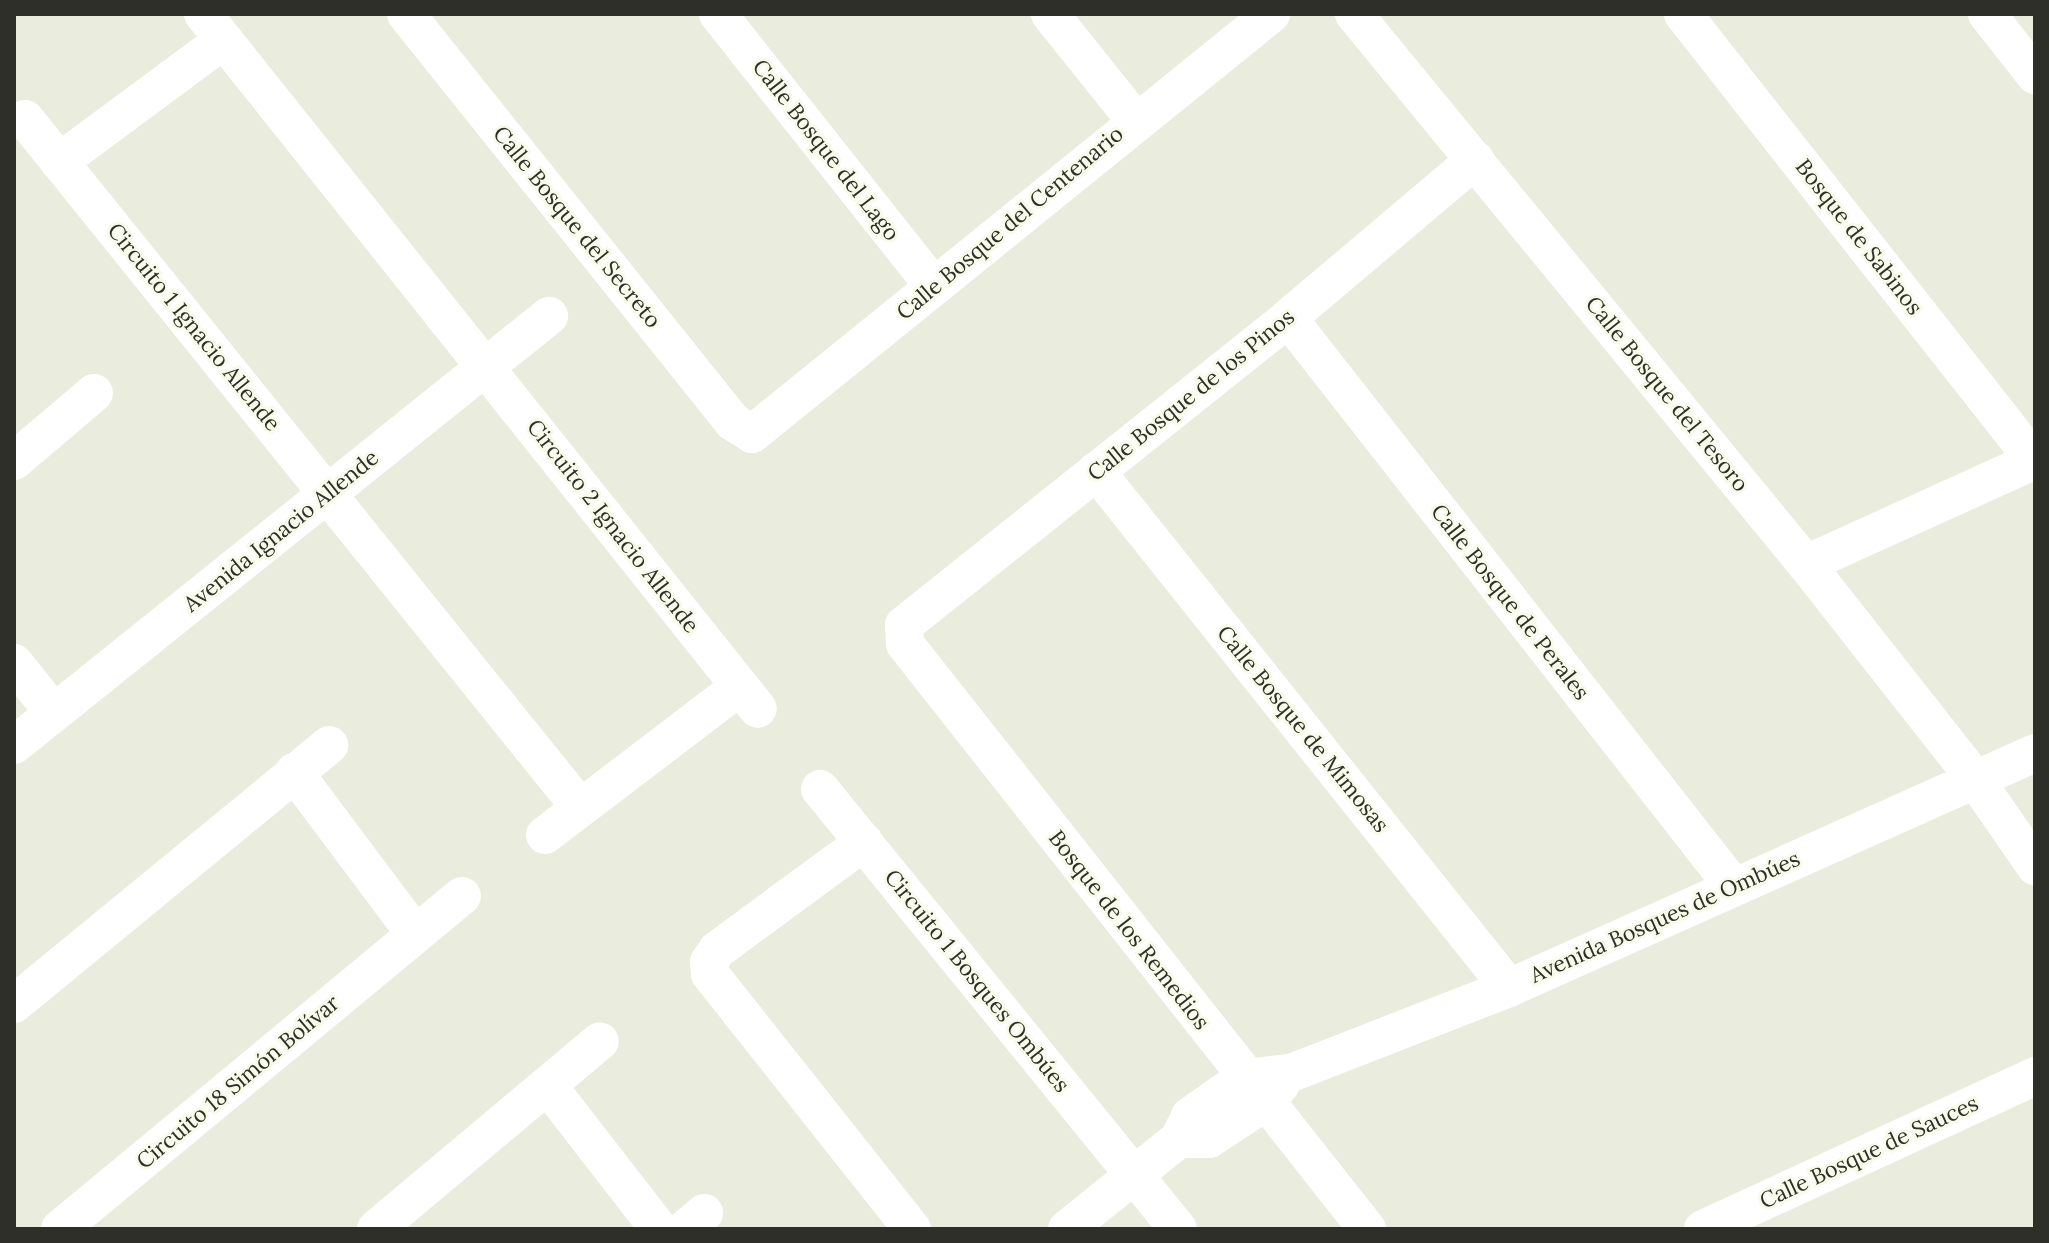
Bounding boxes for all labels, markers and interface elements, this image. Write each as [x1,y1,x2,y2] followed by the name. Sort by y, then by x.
[747,54,905,246] street label: Calle Bosque del Lago
[891,120,1129,326] street label: Calle Bosque del Centenario
[487,121,667,333] street label: Calle Bosque del Secreto
[1790,154,1928,320] street label: Bosque de Sabinos
[102,218,286,436] street label: Circuito 1 Ignacio Allende
[1580,291,1754,497] street label: Calle Bosque del Tesoro
[1082,303,1300,487] street label: Calle Bosque de los Pinos
[521,414,705,638] street label: Circuito 2 Ignacio Allende
[178,444,384,618] street label: Avenida Ignacio Allende
[1425,499,1595,705] street label: Calle Bosque de Perales
[1212,620,1394,838] street label: Calle Bosque de Mimosas
[1043,825,1215,1035] street label: Bosque de los Remedios
[1526,845,1804,989] street label: Avenida Bosques de Ombúes
[879,864,1075,1098] street label: Circuito 1 Bosques Ombúes
[131,990,345,1174] street label: Circuito 18 Simón Bolívar
[1756,1090,1982,1214] street label: Calle Bosque de Sauces

